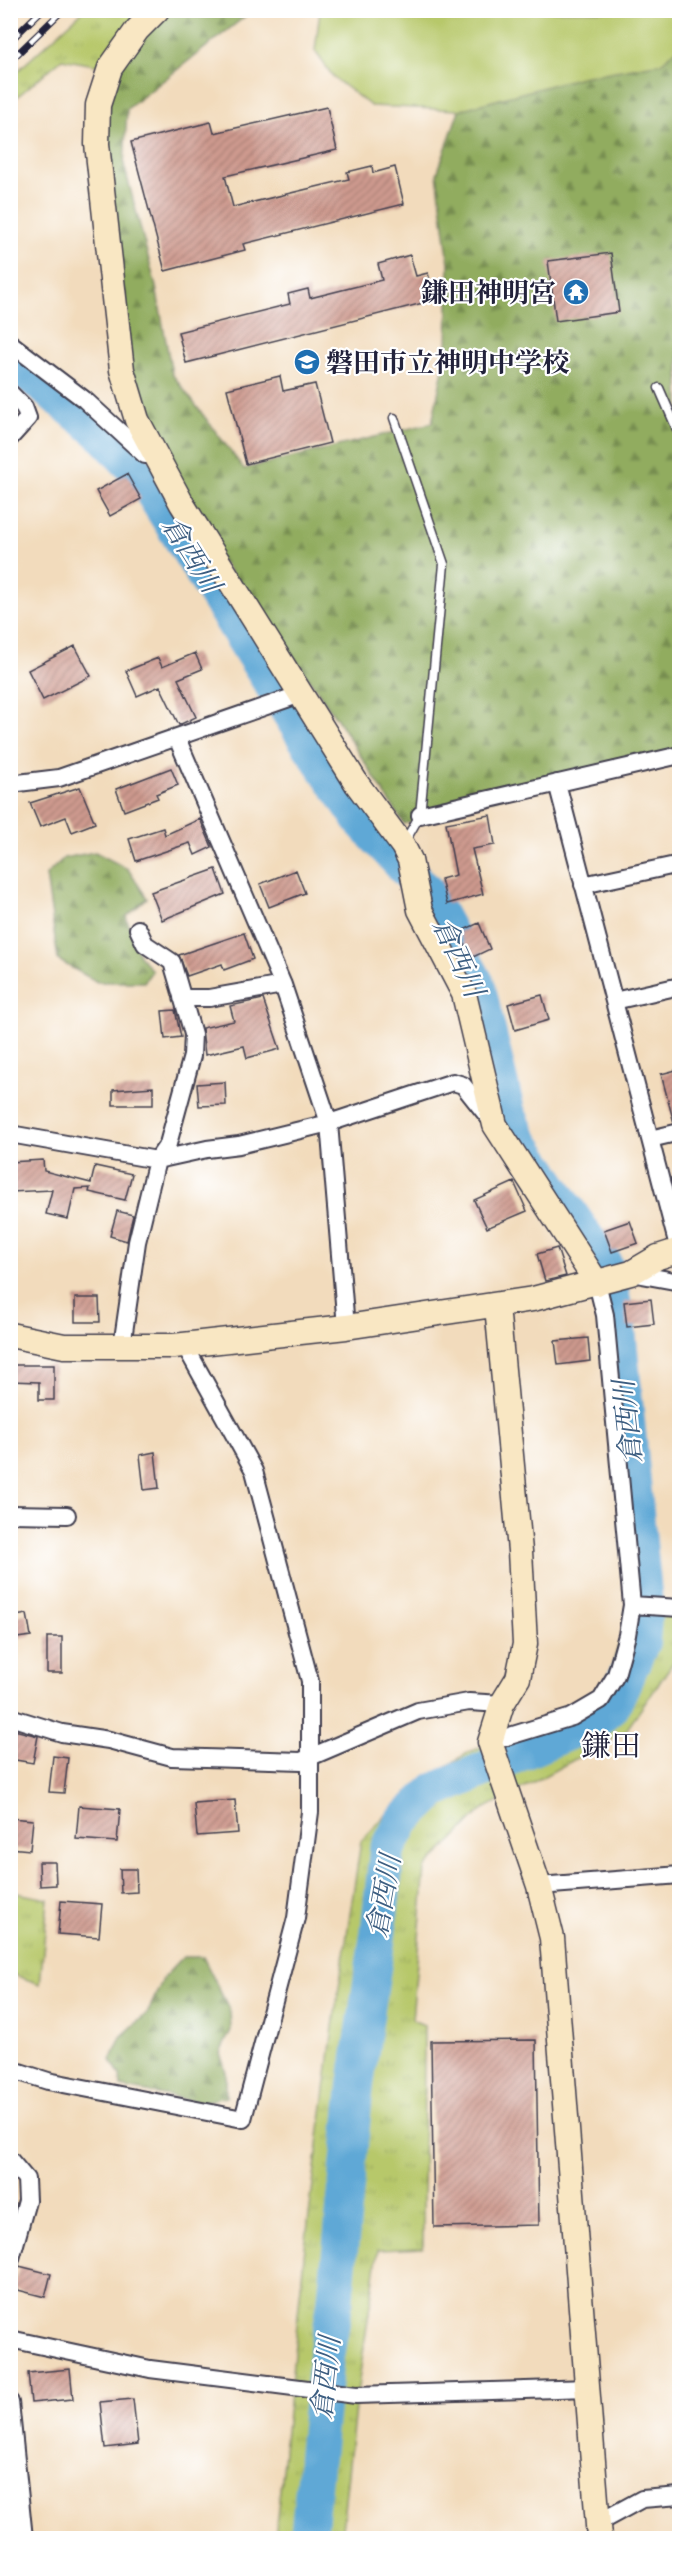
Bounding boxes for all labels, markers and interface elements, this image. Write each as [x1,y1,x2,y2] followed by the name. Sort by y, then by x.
[421,275,556,310] place label: 鎌田神明宮
[561,277,591,307] temple icon: 鎌田神明宮
[326,345,569,380] place label: 磐田市立神明中学校
[292,347,322,377] school or university icon: 磐田市立神明中学校
[154,509,231,602] water label: 倉西川
[425,911,494,1005] water label: 倉西川
[604,1375,649,1466] water label: 倉西川
[581,1726,641,1765] district label: 鎌田
[358,1849,409,1940] water label: 倉西川
[303,2331,348,2422] water label: 倉西川

